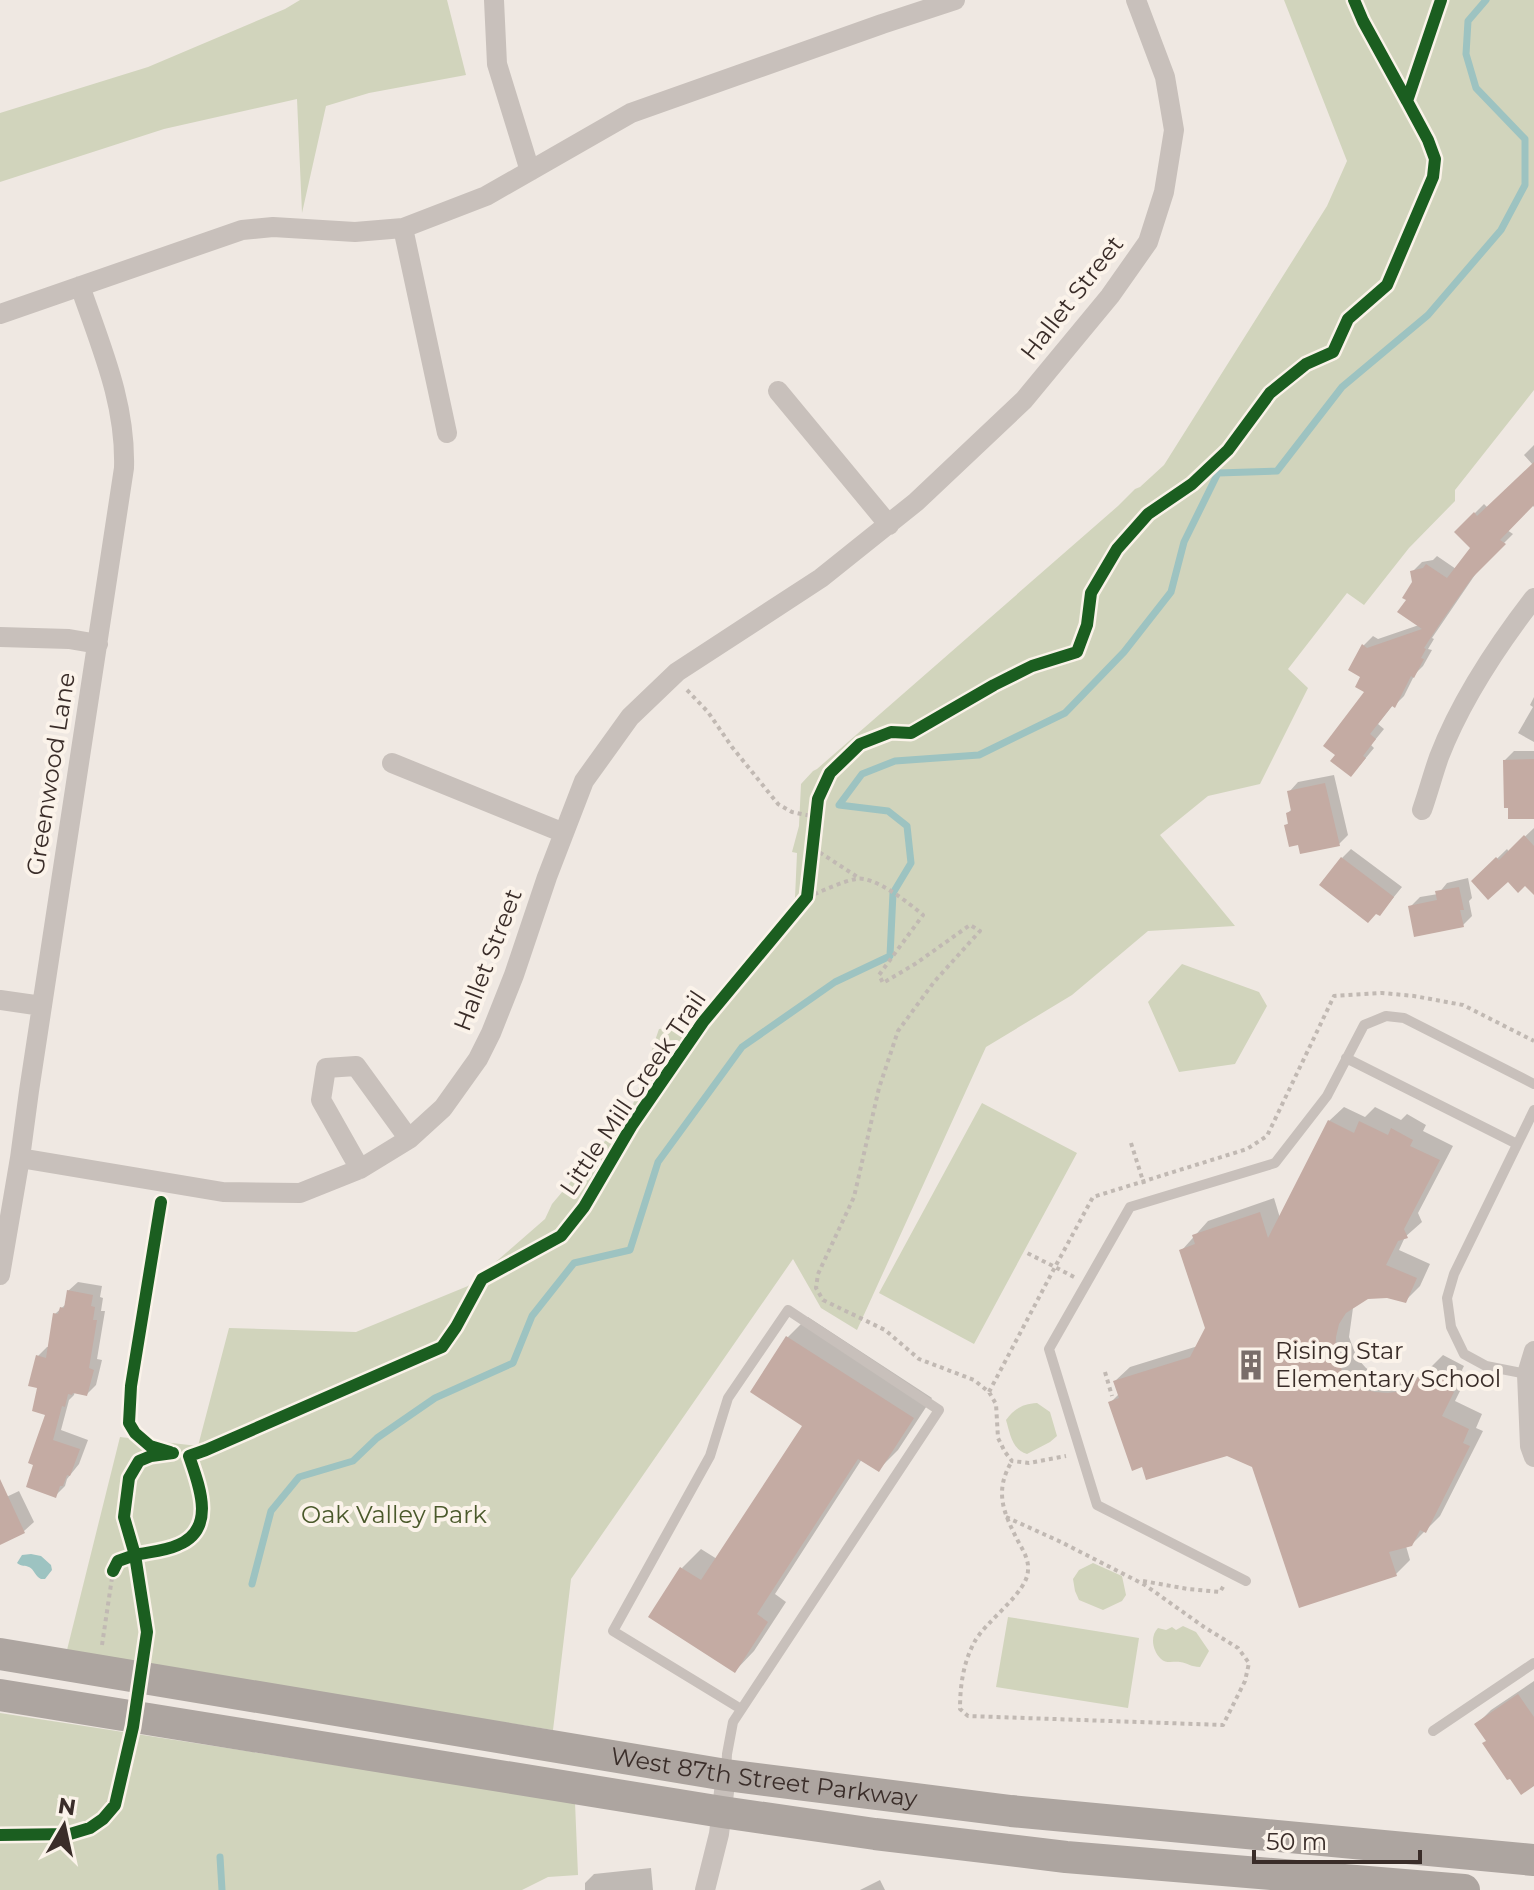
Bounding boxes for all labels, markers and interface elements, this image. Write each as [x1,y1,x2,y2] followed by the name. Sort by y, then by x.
[1014,230,1129,366] street label: Hallet Street
[20,670,81,878] street label: Greenwood Lane
[447,885,528,1035] street label: Hallet Street
[553,985,712,1201] street label: Little Mill Creek Trail
[1275,1336,1501,1393] place label: Rising Star Elementary School
[1234,1348,1268,1382] building icon: Rising Star Elementary School
[301,1500,488,1529] park label: Oak Valley Park
[609,1741,919,1813] street label: West 87th Street Parkway
[24,1786,104,1866] north arrow
[56,1792,78,1821] text: N
[1254,1814,1420,1864] scale bar
[1266,1827,1327,1856] text: 50 m

